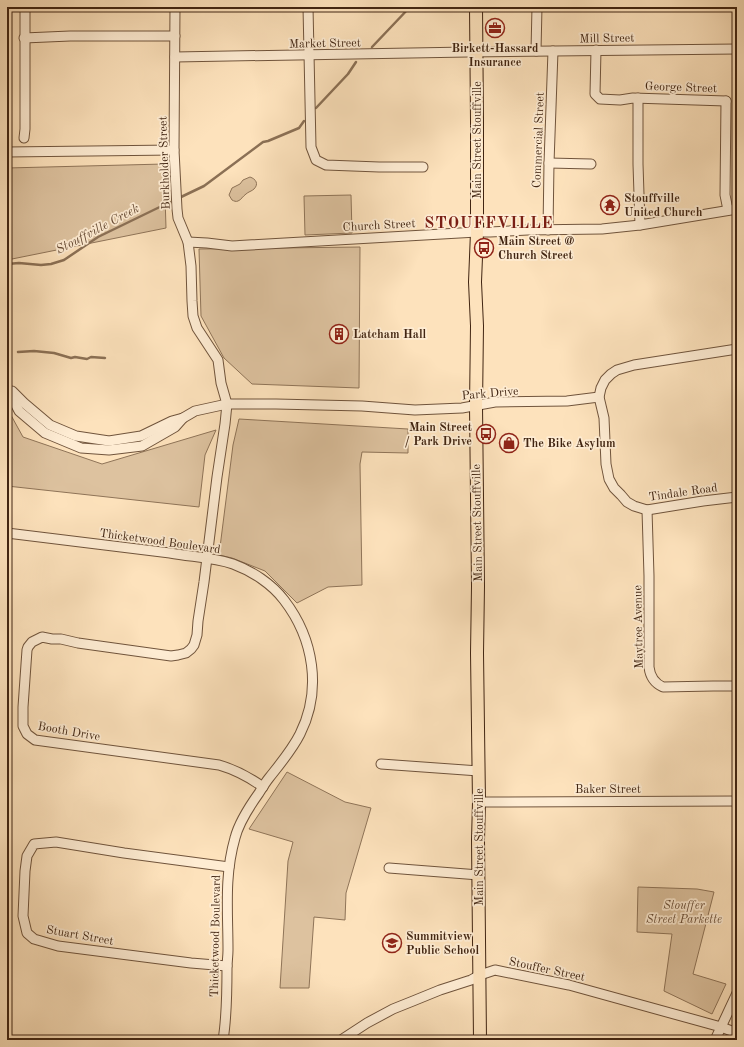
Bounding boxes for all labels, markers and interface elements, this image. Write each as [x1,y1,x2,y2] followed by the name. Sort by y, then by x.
[484,17,506,39] office icon: Birkett-Hassard Insurance
[579,33,635,45] street label: Mill Street
[289,37,361,51] street label: Market Street
[452,43,539,69] place label: Birkett-Hassard Insurance
[472,81,484,199] street label: Main Street Stouffville
[645,81,717,95] street label: George Street
[531,92,547,188] street label: Commercial Street
[157,116,173,210] street label: Burkholder Street
[624,193,703,219] place label: Stouffville United Church
[599,194,621,216] temple icon: Stouffville United Church
[54,202,142,257] water label: Stouffville Creek
[424,216,554,232] district label: STOUFFVILLE
[342,218,416,234] street label: Church Street
[498,236,574,262] place label: Main Street @ Church Street
[473,237,495,259] bus stop icon: Main Street @ Church Street
[328,323,350,345] building icon: Latcham Hall
[353,329,427,341] place label: Latcham Hall
[461,385,519,402] street label: Park Drive
[404,422,473,448] place label: Main Street / Park Drive
[475,423,497,445] bus stop icon: Main Street / Park Drive
[498,432,520,454] shop icon: The Bike Asylum
[523,438,616,450] place label: The Bike Asylum
[471,464,485,582] street label: Main Street Stouffville
[648,482,718,504] street label: Tindale Road
[98,528,221,556] street label: Thicketwood Boulevard
[632,585,646,669] street label: Maytree Avenue
[37,721,101,743] street label: Booth Drive
[575,784,641,796] street label: Baker Street
[474,788,486,906] street label: Main Street Stouffville
[209,875,223,997] street label: Thicketwood Boulevard
[646,900,722,926] park label: Stouffer Street Parkette
[45,924,114,948] street label: Stuart Street
[406,931,479,957] place label: Summitview Public School
[381,932,403,954] school or university icon: Summitview Public School
[508,956,586,984] street label: Stouffer Street

